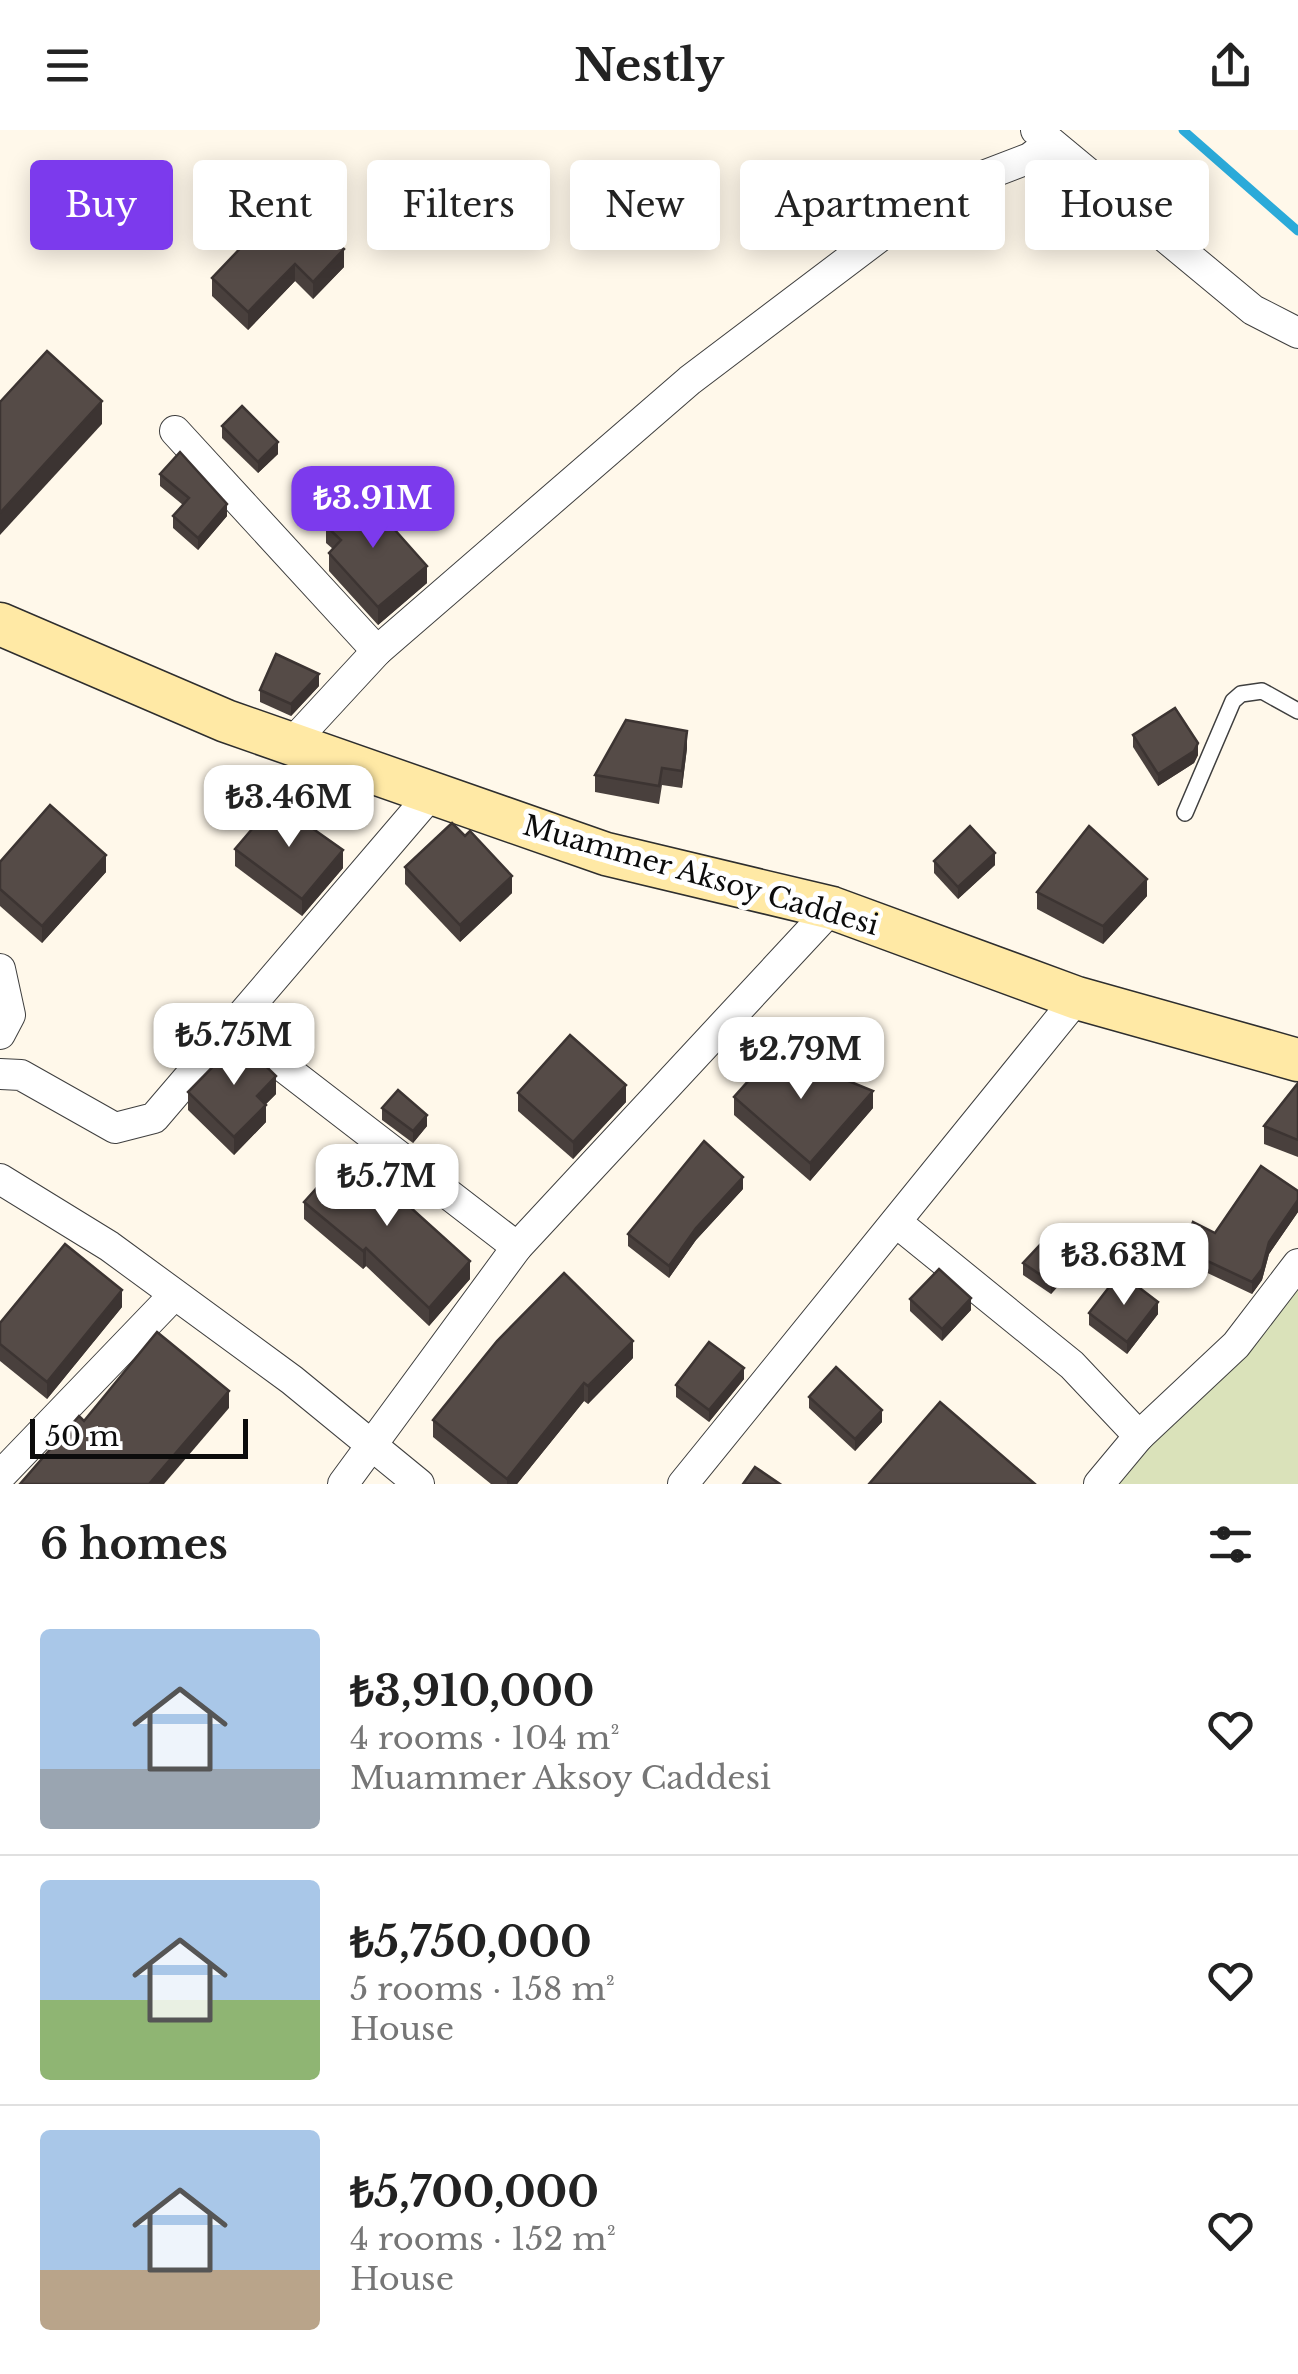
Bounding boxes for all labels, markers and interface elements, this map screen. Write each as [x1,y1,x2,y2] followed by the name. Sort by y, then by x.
[574,37,724,93] text: Nestly
[40,38,95,93] icon: menu
[1203,38,1258,93] icon: share
[30,160,173,250] chip: Buy
[193,160,347,250] chip: Rent
[367,160,550,250] chip: Filters
[570,160,720,250] chip: New
[740,160,1005,250] chip: Apartment
[1025,160,1209,250] chip: House
[292,466,454,551] pin: ₺3.91M
[313,478,433,518] text: ₺3.91M
[208,765,370,850] pin: ₺3.46M
[226,777,352,817] text: ₺3.46M
[519,808,883,943] street label: Muammer Aksoy Caddesi
[153,1003,315,1088] pin: ₺5.75M
[176,1015,293,1055] text: ₺5.75M
[720,1017,882,1102] pin: ₺2.79M
[740,1029,862,1069] text: ₺2.79M
[317,1144,457,1229] pin: ₺5.7M
[338,1156,436,1196] text: ₺5.7M
[1043,1223,1205,1308] pin: ₺3.63M
[1061,1235,1187,1275] text: ₺3.63M
[30,1414,248,1458] scale bar
[45,1419,119,1454] text: 50 m
[1203,1517,1258,1572] icon: filters
[40,1518,228,1570] text: 6 homes
[350,1665,595,1717] text: ₺3,910,000
[120,1669,240,1789] icon: home
[1203,1702,1258,1757] icon: heart
[350,1718,620,1758] text: 4 rooms · 104 m²
[350,1758,771,1798] text: Muammer Aksoy Caddesi
[350,1916,592,1968] text: ₺5,750,000
[120,1920,240,2040] icon: home
[1203,1953,1258,2008] icon: heart
[350,1969,615,2009] text: 5 rooms · 158 m²
[350,2009,454,2049] text: House
[350,2166,599,2218] text: ₺5,700,000
[120,2170,240,2290] icon: home
[1203,2203,1258,2258] icon: heart
[350,2219,616,2259] text: 4 rooms · 152 m²
[350,2259,454,2299] text: House

